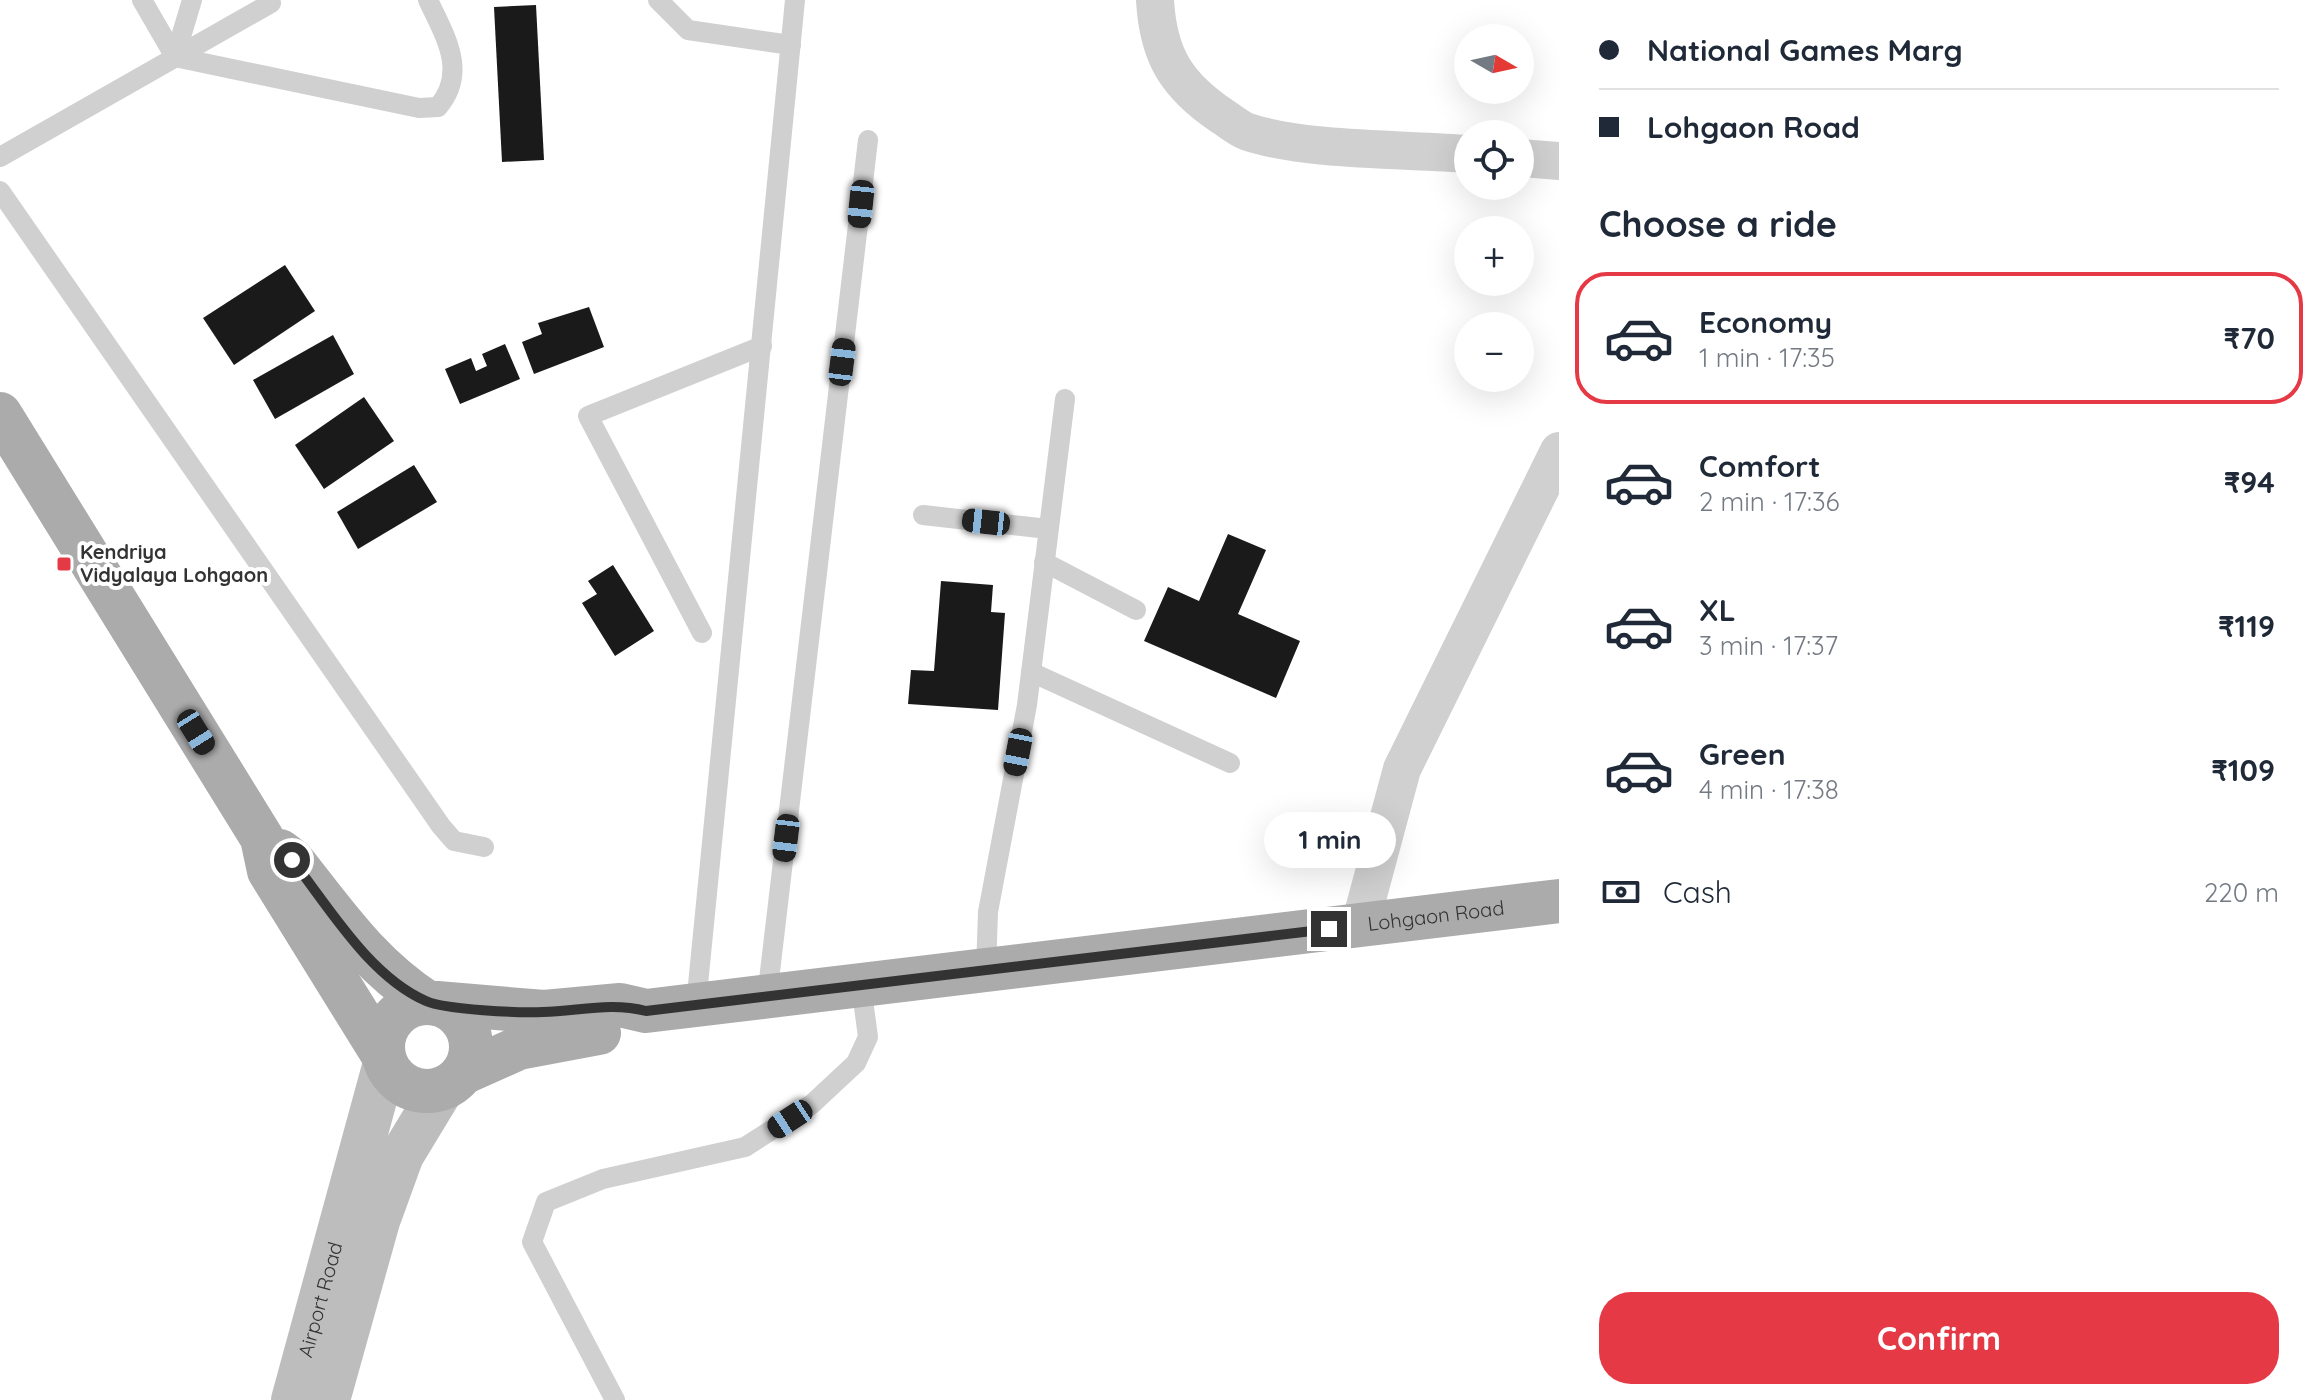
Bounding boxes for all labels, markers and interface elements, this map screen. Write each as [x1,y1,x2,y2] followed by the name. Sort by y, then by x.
[1454,24,1534,104] north arrow
[1454,24,1534,392] map controls
[1647,31,1963,69] text: National Games Marg
[1647,108,1860,146] text: Lohgaon Road
[1454,120,1534,200] button: locate
[847,179,875,229] car
[1599,201,1837,246] text: Choose a ride
[1454,216,1534,296] button: +
[1603,302,1675,374] icon: car
[1699,303,1832,341] text: Economy
[1454,312,1534,392] button: −
[2224,319,2275,357] text: ₹70
[827,337,857,387] car
[1699,341,1835,374] text: 1 min · 17:35
[1603,446,1675,518] icon: car
[1699,447,1820,485] text: Comfort
[2224,463,2275,501] text: ₹94
[1699,485,1840,518] text: 2 min · 17:36
[961,508,1011,536] car
[80,539,268,587] place label: Kendriya Vidyalaya Lohgaon
[55,555,73,573] marker: Kendriya Vidyalaya Lohgaon
[1603,590,1675,662] icon: car
[1699,591,1736,629] text: XL
[2218,607,2275,645] text: ₹119
[1699,629,1838,662] text: 3 min · 17:37
[173,705,219,759] car
[1002,726,1034,778] car
[1603,734,1675,806] icon: car
[1699,735,1786,773] text: Green
[2211,751,2275,789] text: ₹109
[1699,773,1839,806] text: 4 min · 17:38
[771,813,801,863] car
[1263,813,1395,869] callout: 1 min
[1299,823,1362,856] text: 1 min
[274,842,310,878] route start
[1599,870,1643,914] icon: cash
[1663,873,1732,911] text: Cash
[2204,876,2279,909] text: 220 m
[1366,895,1506,936] street label: Lohgaon Road
[1311,911,1347,947] route end
[763,1096,817,1142] car
[292,1239,348,1360] street label: Airport Road
[1599,1292,2279,1384] button: Confirm

